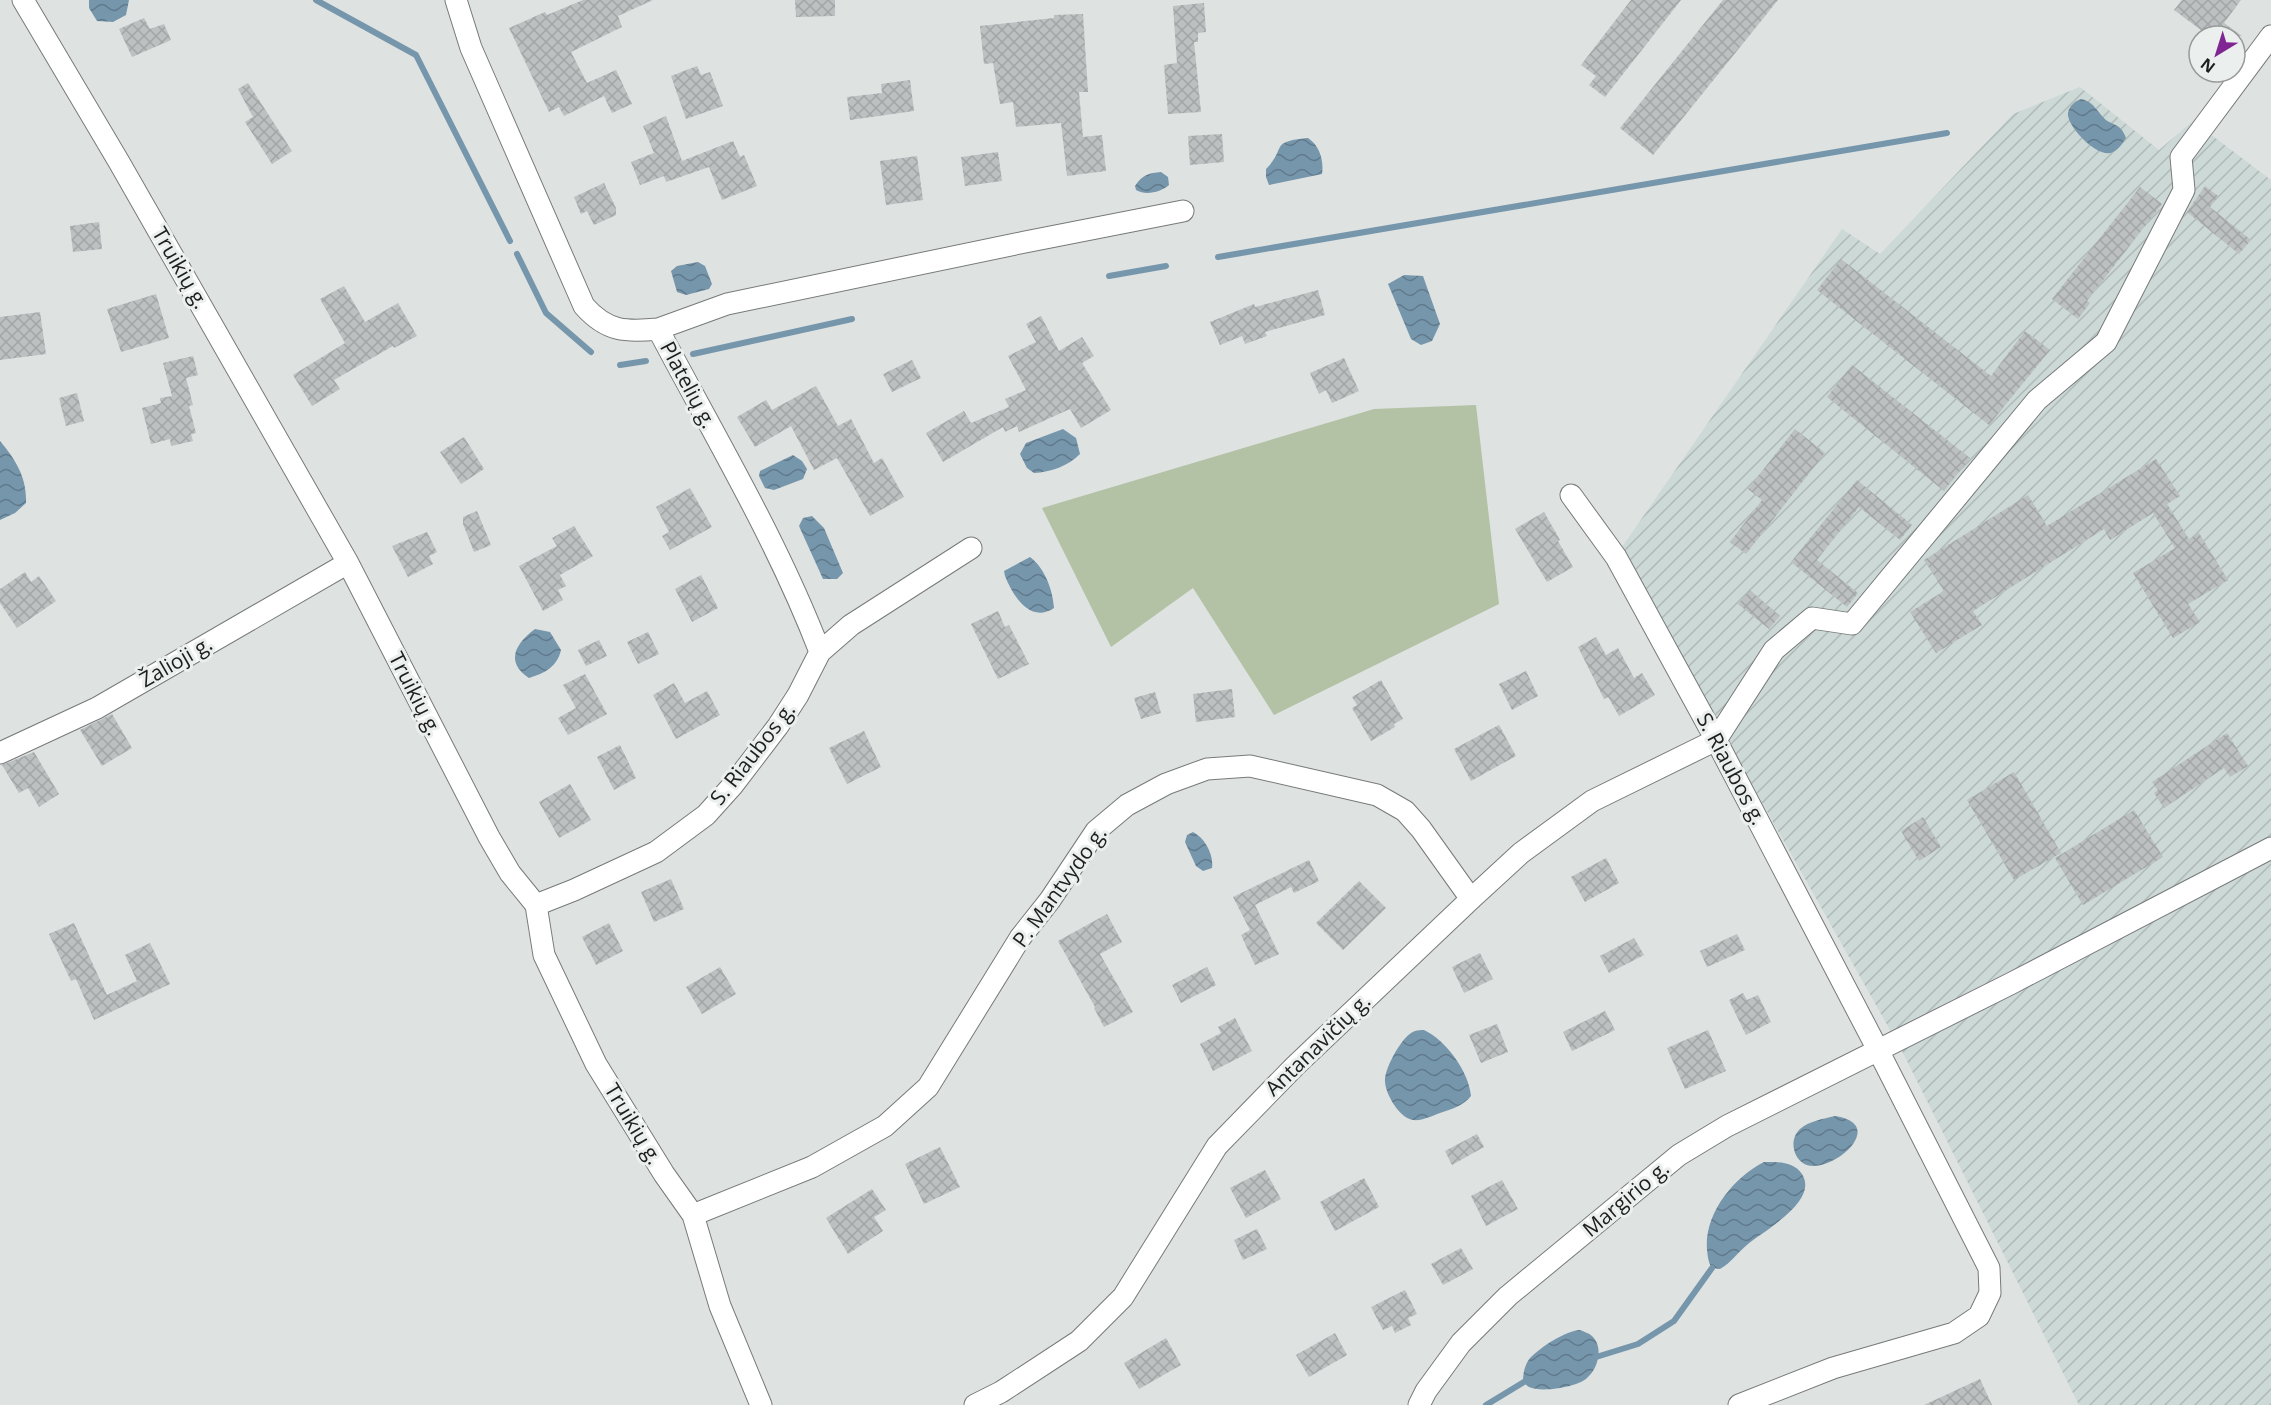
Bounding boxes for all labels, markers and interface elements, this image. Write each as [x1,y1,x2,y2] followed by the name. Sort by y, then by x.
[2187,24,2247,84] north arrow
[2196,53,2220,78] text: N
[146,222,215,313] street label: Truikių g.
[654,336,723,433] street label: Platelių g.
[134,629,217,693] street label: Žalioji g.
[383,647,449,740] street label: Truikių g.
[703,696,801,811] street label: S. Riaubos g.
[1691,708,1773,829] street label: S. Riaubos g.
[1006,820,1113,953] street label: P. Mantvydo g.
[1259,987,1376,1102] street label: Antanavičių g.
[599,1078,669,1169] street label: Truikių g.
[1576,1154,1674,1243] street label: Margirio g.

